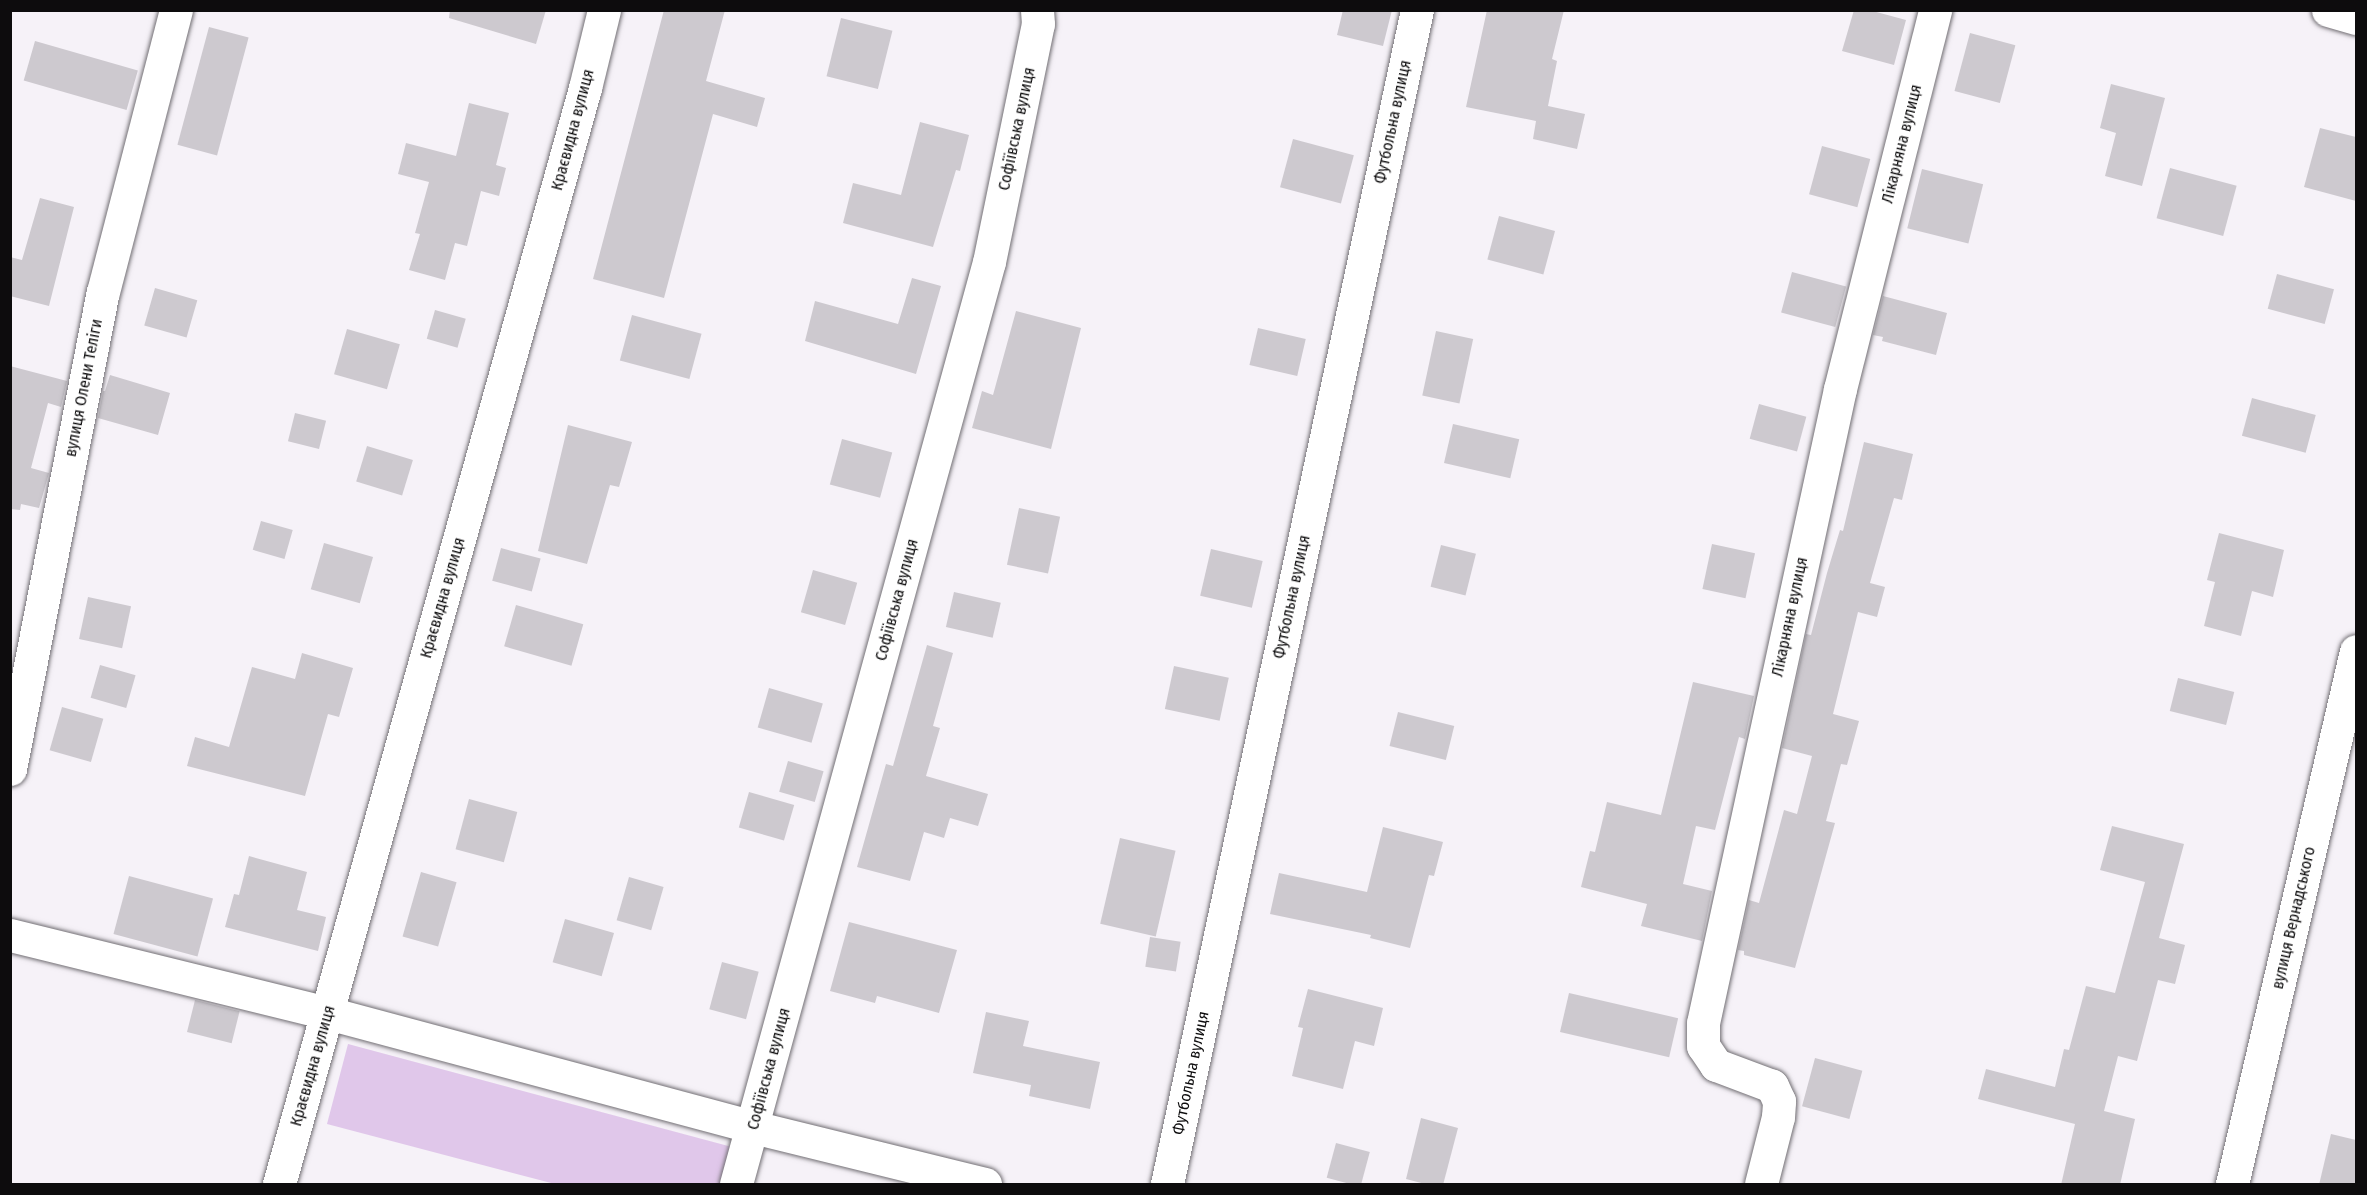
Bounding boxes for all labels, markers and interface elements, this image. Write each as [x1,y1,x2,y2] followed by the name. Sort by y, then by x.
[1371,59,1415,185] street label: Футбольна вулиця
[995,66,1039,192] street label: Софіївська вулиця
[548,67,598,193] street label: Краєвидна вулиця
[1878,83,1926,205] street label: Лікарняна вулиця
[61,317,107,459] street label: вулиця Олени Теліги
[1270,534,1314,660] street label: Футбольна вулиця
[417,535,469,661] street label: Краєвидна вулиця
[872,537,922,663] street label: Софіївська вулиця
[1768,556,1812,678] street label: Лікарняна вулиця
[2268,845,2320,991] street label: вулиця Вернадського
[287,1003,339,1129] street label: Краєвидна вулиця
[744,1006,794,1132] street label: Софіївська вулиця
[1169,1010,1213,1136] street label: Футбольна вулиця

